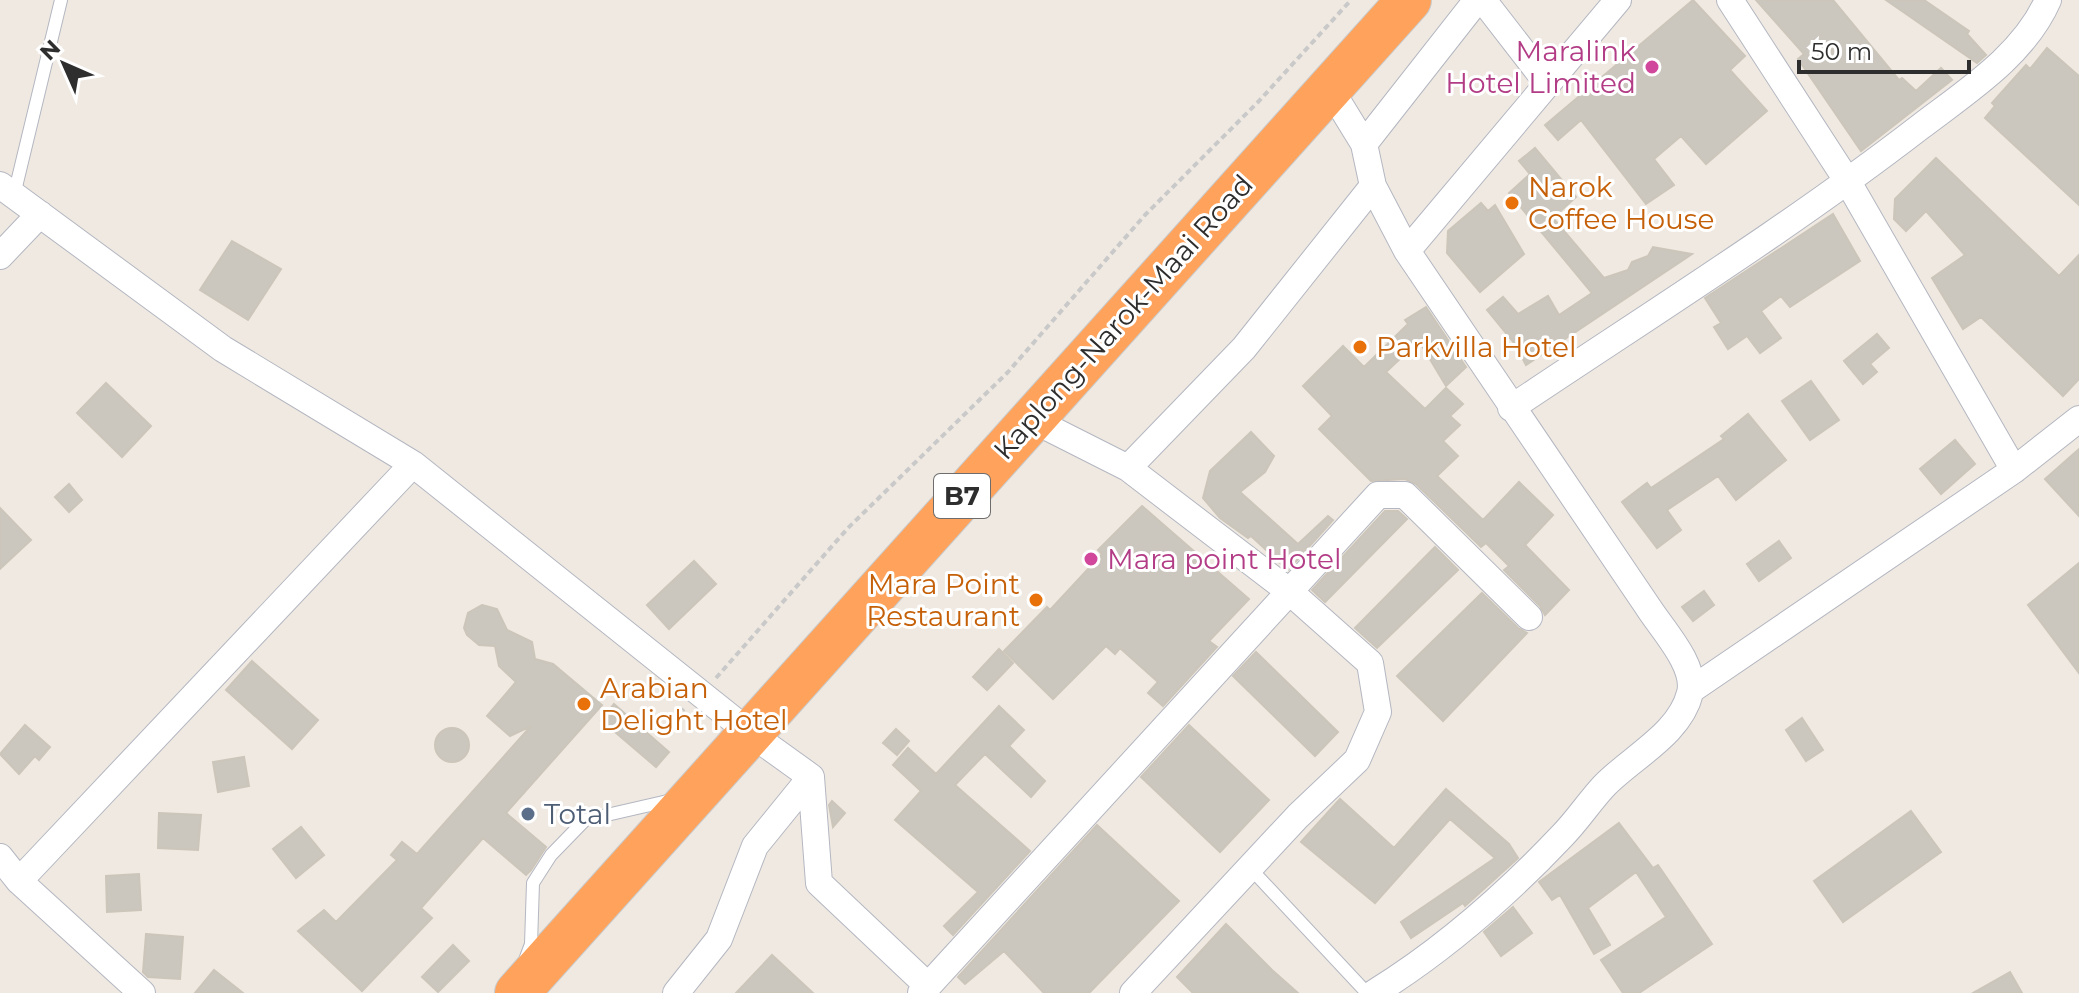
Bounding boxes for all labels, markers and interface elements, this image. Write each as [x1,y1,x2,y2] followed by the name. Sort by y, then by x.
[24,24,104,104] north arrow
[1799,24,1969,74] scale bar
[34,34,66,66] text: N
[1445,34,1636,100] place label: Maralink Hotel Limited
[1811,37,1872,66] text: 50 m
[1643,58,1661,76] marker: Maralink Hotel Limited
[986,168,1260,466] street label: Kaplong-Narok-Maai Road
[1528,170,1714,236] place label: Narok Coffee House
[1503,194,1521,212] marker: Narok Coffee House
[1376,330,1576,364] place label: Parkvilla Hotel
[1351,338,1369,356] marker: Parkvilla Hotel
[934,474,990,518] road number: B7
[1107,542,1342,576] place label: Mara point Hotel
[1082,550,1100,568] marker: Mara point Hotel
[866,567,1020,633] place label: Mara Point Restaurant
[1027,591,1045,609] marker: Mara Point Restaurant
[600,671,788,737] place label: Arabian Delight Hotel
[575,695,593,713] marker: Arabian Delight Hotel
[544,797,611,831] place label: Total
[519,805,537,823] marker: Total

